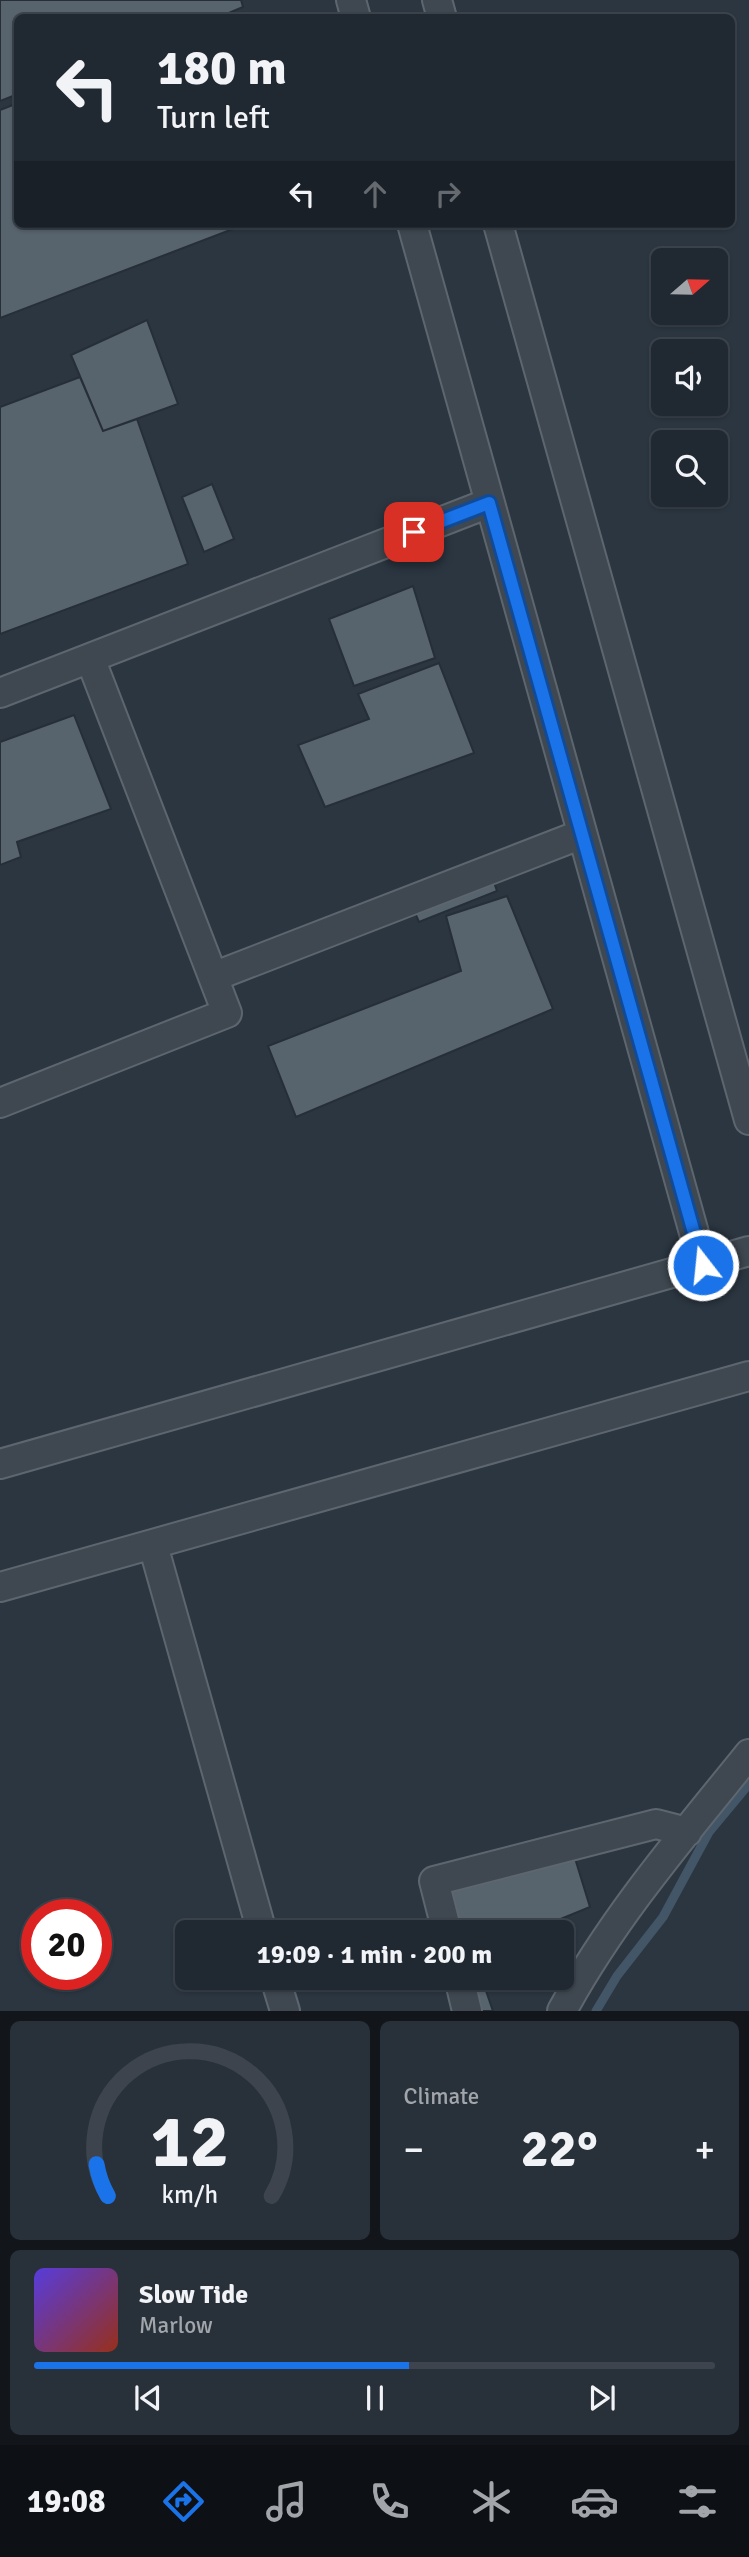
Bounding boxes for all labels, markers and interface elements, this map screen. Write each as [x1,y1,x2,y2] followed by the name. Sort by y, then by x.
[157,38,287,98] text: 180 m
[42,42,133,133] icon: left
[157,98,270,137] text: Turn left
[283,175,321,213] icon: left
[356,175,394,213] icon: ahead
[429,175,467,213] icon: right
[651,248,728,326] north arrow
[651,248,728,507] map controls
[651,339,728,416] button: sound
[651,430,728,507] button: search
[384,502,444,562] pin
[395,513,433,551] icon: arrive
[666,1228,740,1302] position arrow
[21,1899,112,1990] speed limit sign: 20
[257,1939,492,1971] text: 19:09 · 1 min · 200 m
[404,2082,479,2111] text: Climate
[150,2099,229,2188] text: 12
[521,2117,598,2181] text: 22°
[404,2126,424,2173] text: −
[694,2126,715,2173] text: +
[161,2179,218,2210] text: km/h
[139,2279,248,2311] text: Slow Tide
[139,2311,213,2340] text: Marlow
[129,2379,167,2417] icon: previous
[356,2379,394,2417] icon: pause
[583,2379,621,2417] icon: next
[159,2477,208,2526] icon: directions
[262,2477,311,2526] icon: music
[365,2477,414,2526] icon: phone
[467,2477,516,2526] icon: climate
[570,2477,619,2526] icon: car
[673,2477,722,2526] icon: filters
[27,2482,105,2521] text: 19:08

